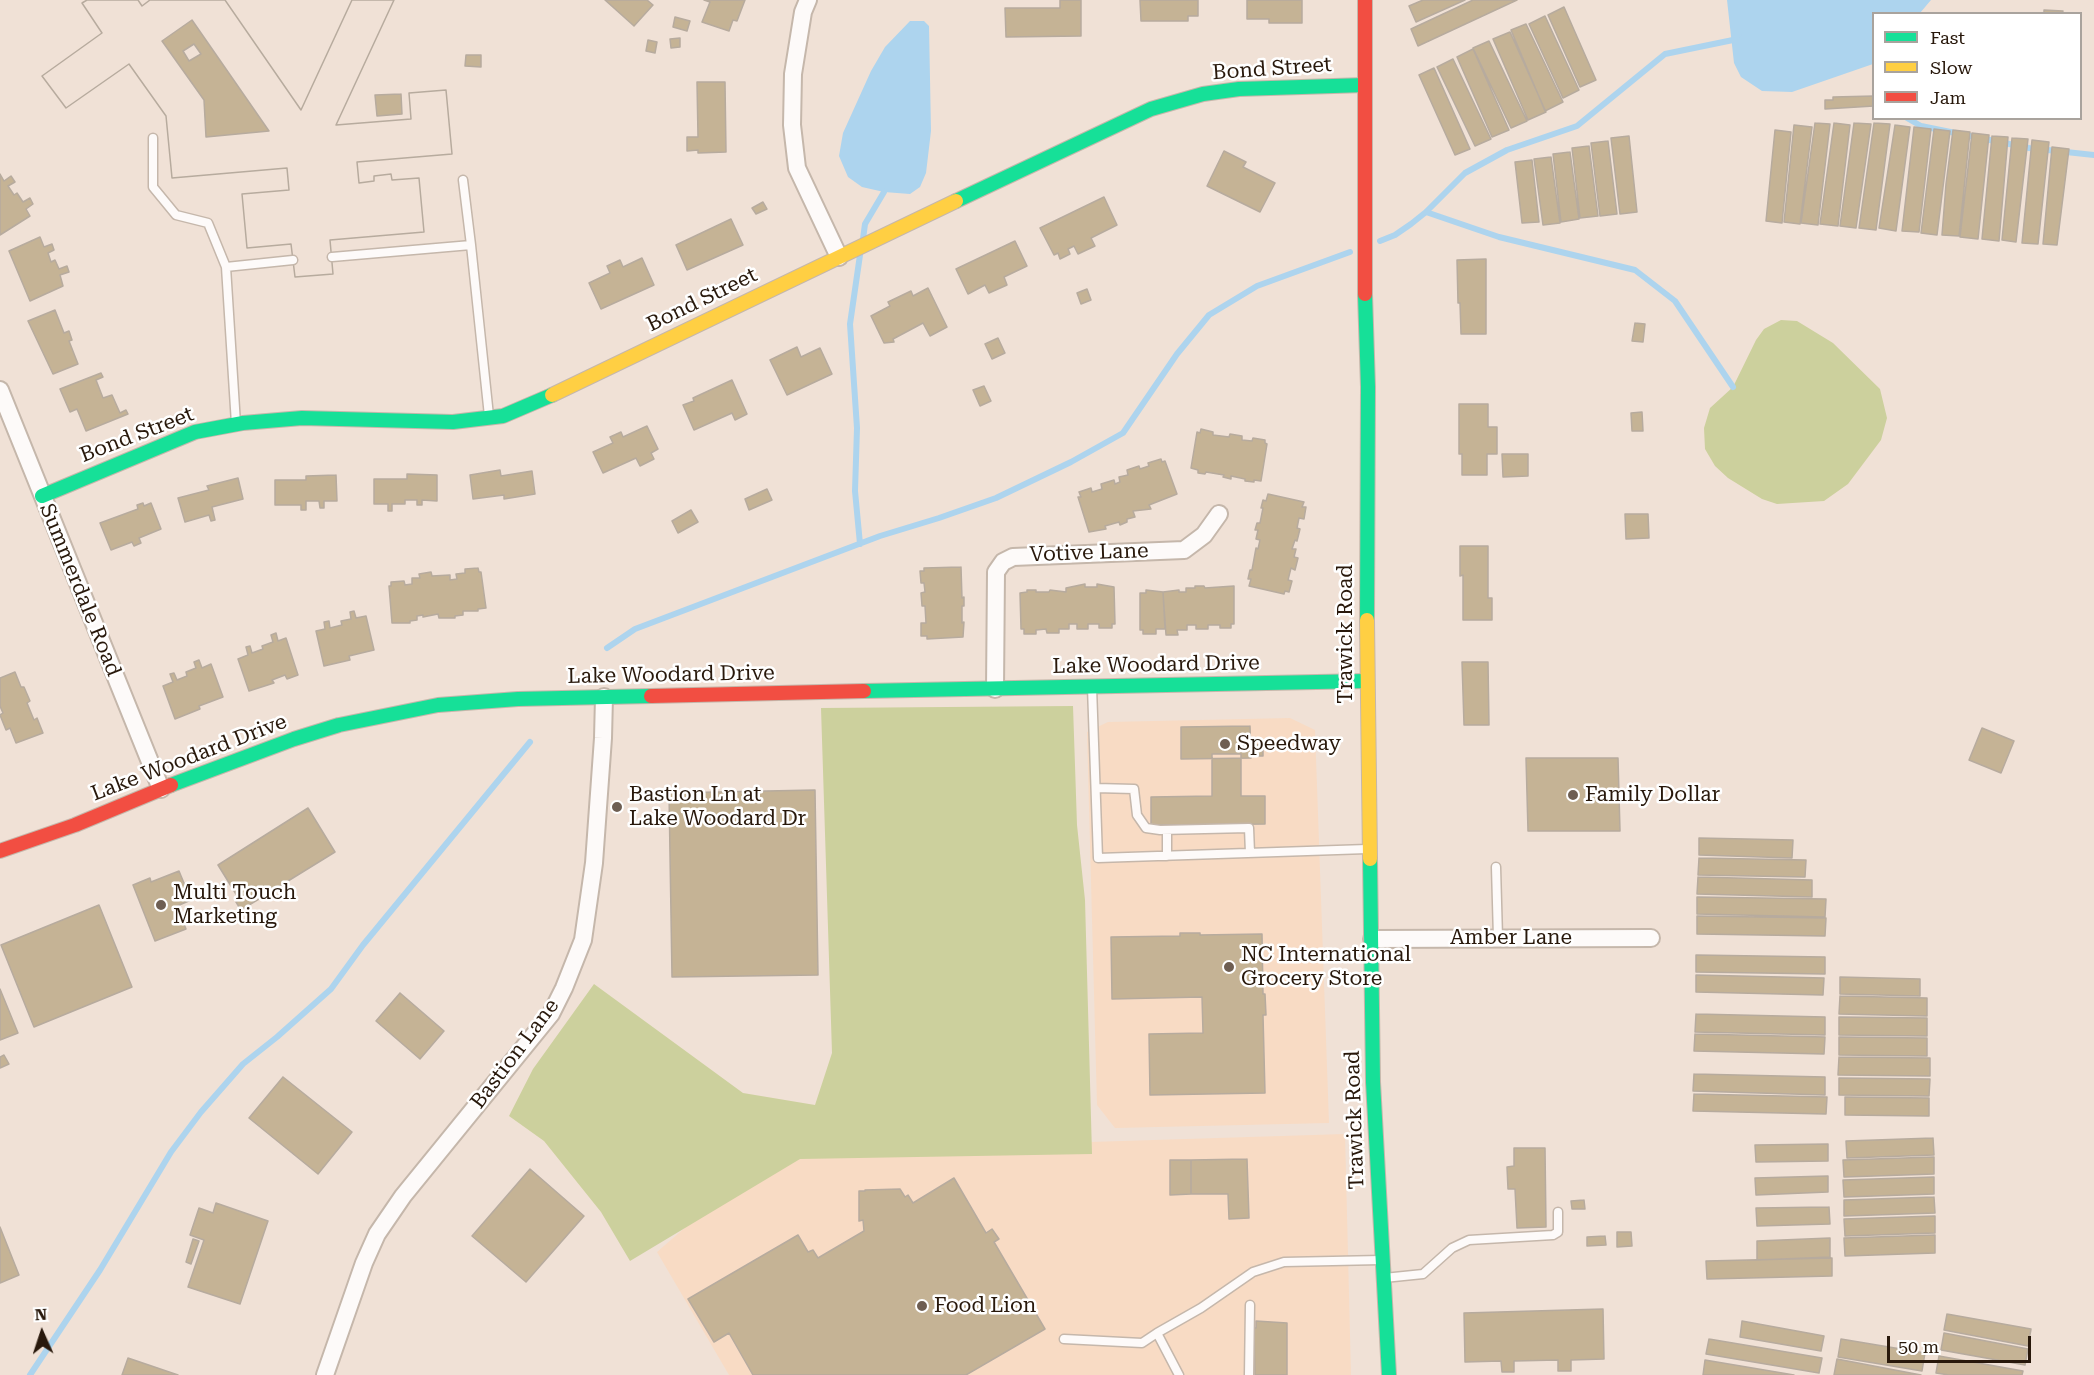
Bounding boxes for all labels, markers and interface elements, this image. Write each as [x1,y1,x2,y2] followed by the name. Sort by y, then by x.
[1872,12,2082,120] legend
[1930,27,1965,48] text: Fast
[1211,52,1333,86] street label: Bond Street
[1930,57,1972,78] text: Slow
[1930,87,1966,108] text: Jam
[643,262,761,338] street label: Bond Street
[77,402,197,468] street label: Bond Street
[34,500,126,680] street label: Summerdale Road
[1029,538,1149,568] street label: Votive Lane
[1333,564,1359,704] street label: Trawick Road
[1052,651,1260,679] street label: Lake Woodard Drive
[567,661,775,689] street label: Lake Woodard Drive
[88,709,290,807] street label: Lake Woodard Drive
[1237,731,1341,757] place label: Speedway
[1218,737,1232,751] marker: Speedway
[629,782,806,832] place label: Bastion Ln at Lake Woodard Dr
[1585,782,1720,808] place label: Family Dollar
[1566,788,1580,802] marker: Family Dollar
[610,800,624,814] marker: Bastion Ln at Lake Woodard Dr
[173,880,296,930] place label: Multi Touch Marketing
[154,898,168,912] marker: Multi Touch Marketing
[1450,925,1572,951] street label: Amber Lane
[1241,942,1411,992] place label: NC International Grocery Store
[1222,960,1236,974] marker: NC International Grocery Store
[465,994,565,1114] street label: Bastion Lane
[1340,1050,1370,1190] street label: Trawick Road
[934,1293,1036,1319] place label: Food Lion
[915,1299,929,1313] marker: Food Lion
[12,1303,72,1363] north arrow
[34,1305,48,1324] text: N
[1890,1324,2034,1362] scale bar
[1898,1336,1939,1357] text: 50 m

